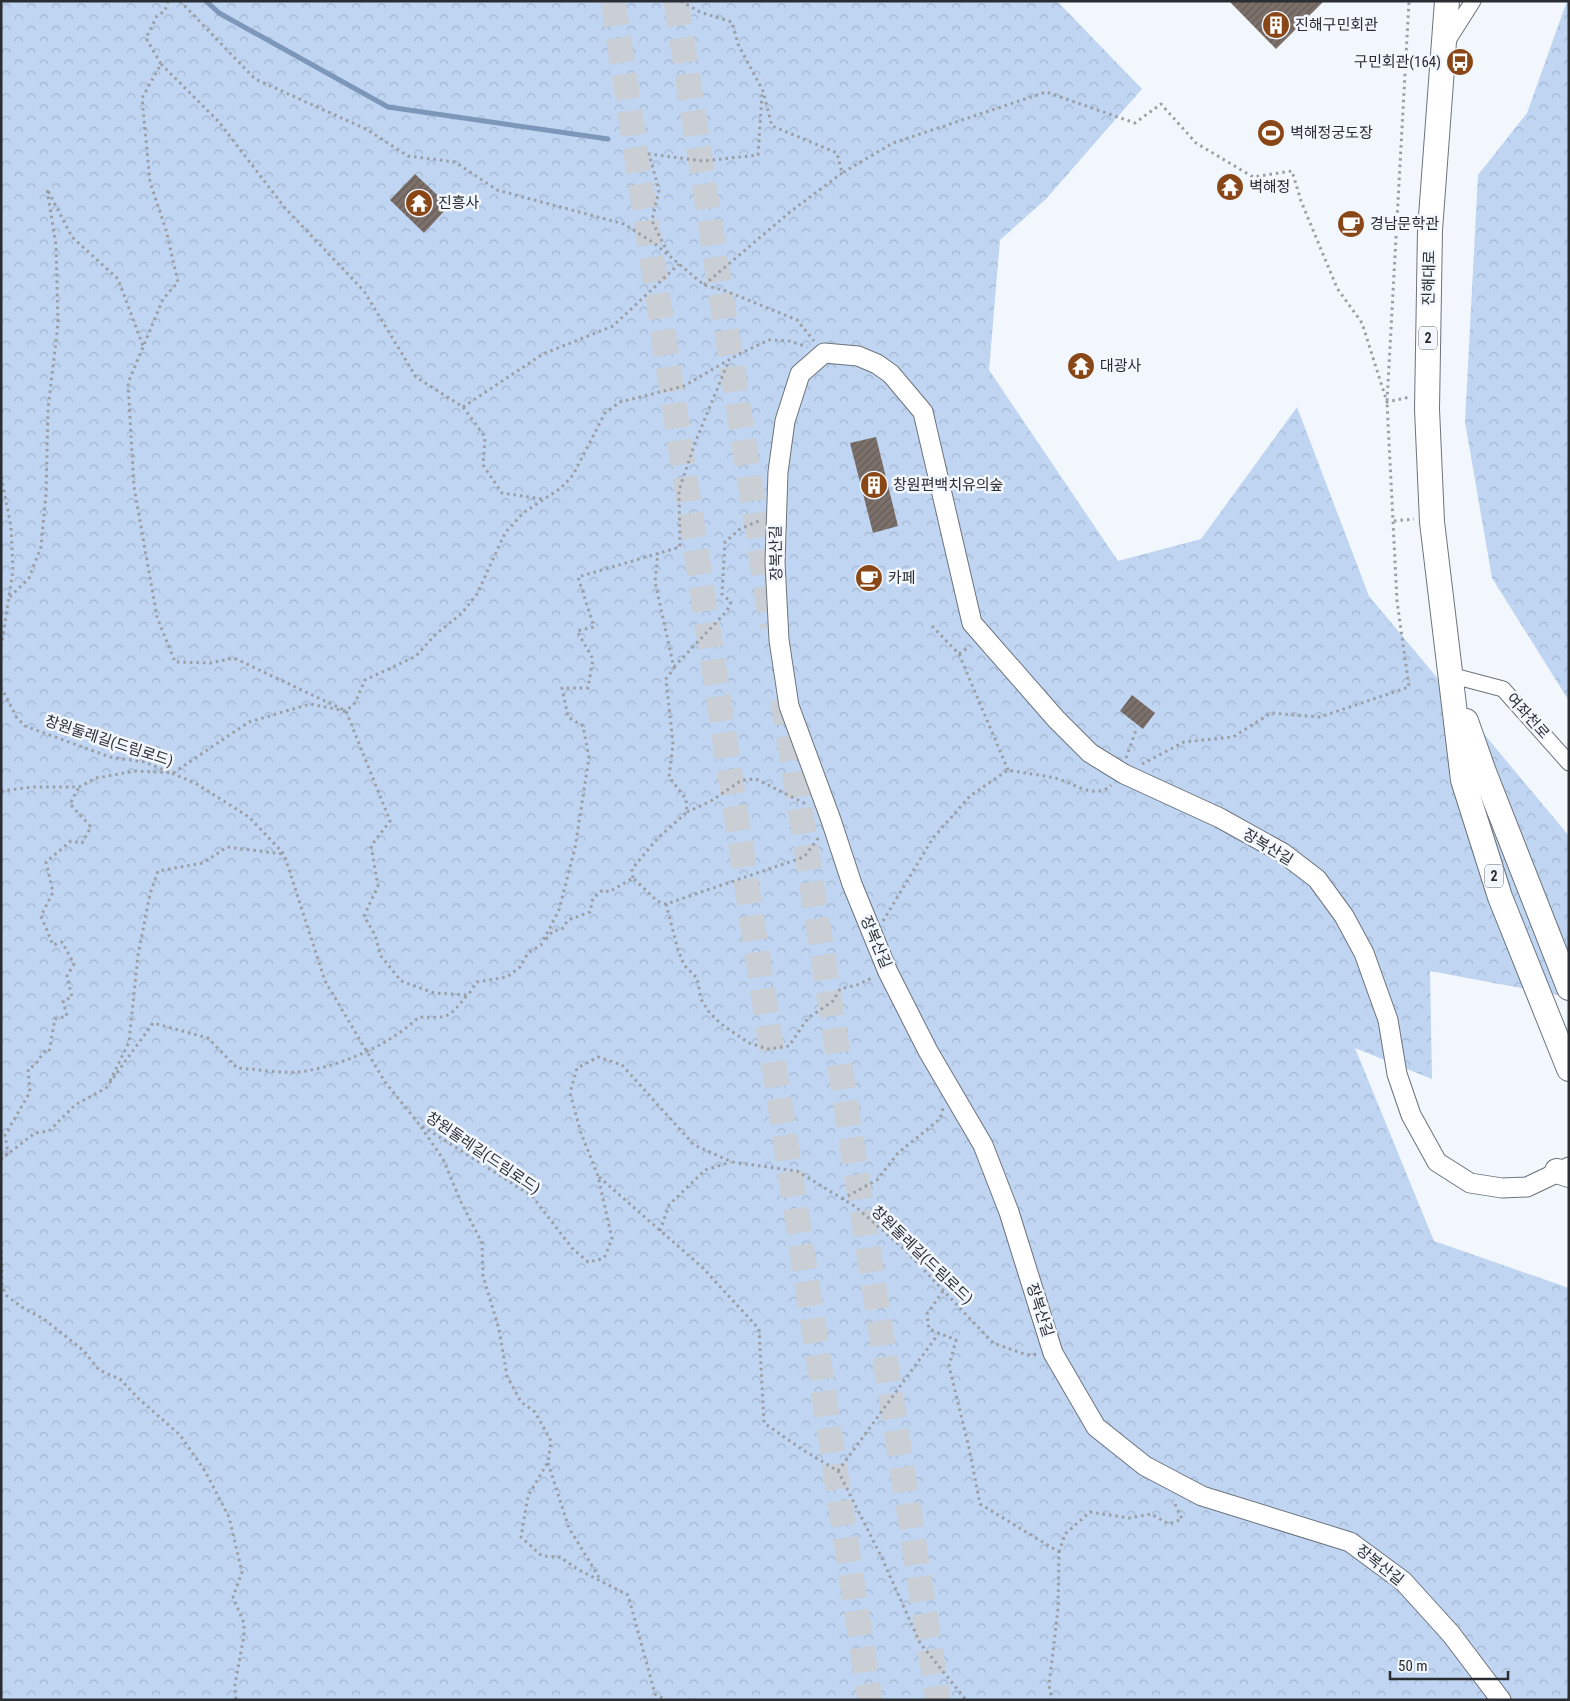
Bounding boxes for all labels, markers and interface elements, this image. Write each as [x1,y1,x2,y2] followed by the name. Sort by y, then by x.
[1261,10,1291,40] building icon: 진해구민회관
[1295,16,1378,34] place label: 진해구민회관
[1445,47,1475,77] bus stop icon: 구민회관(164)
[1354,53,1441,71] place label: 구민회관(164)
[1256,118,1286,148] sports icon: 벽해정궁도장
[1290,124,1373,142] place label: 벽해정궁도장
[1215,172,1245,202] temple icon: 벽해정
[1249,178,1290,196] place label: 벽해정
[404,188,434,218] temple icon: 진흥사
[438,194,480,212] place label: 진흥사
[1336,209,1366,239] cafe icon: 경남문학관
[1370,215,1439,233] place label: 경남문학관
[1420,250,1438,306] street label: 진해대로
[1419,326,1437,349] road number: 2
[1066,351,1096,381] temple icon: 대광사
[1100,357,1142,375] place label: 대광사
[859,470,889,500] building icon: 창원편백치유의숲
[893,476,1003,494] place label: 창원편백치유의숲
[767,525,785,581] street label: 장복산길
[854,563,884,593] cafe icon: 카페
[888,569,916,587] place label: 카페
[1503,689,1553,743] street label: 여좌천로
[43,712,175,770] street label: 창원둘레길(드림로드)
[1240,825,1296,869] street label: 장복산길
[1485,864,1503,888] road number: 2
[857,913,895,971] street label: 장복산길
[423,1108,543,1198] street label: 창원둘레길(드림로드)
[868,1202,976,1308] street label: 창원둘레길(드림로드)
[1023,1281,1057,1339] street label: 장복산길
[1353,1541,1407,1589] street label: 장복산길
[1390,1648,1508,1680] scale bar
[1398,1657,1428,1675] text: 50 m

